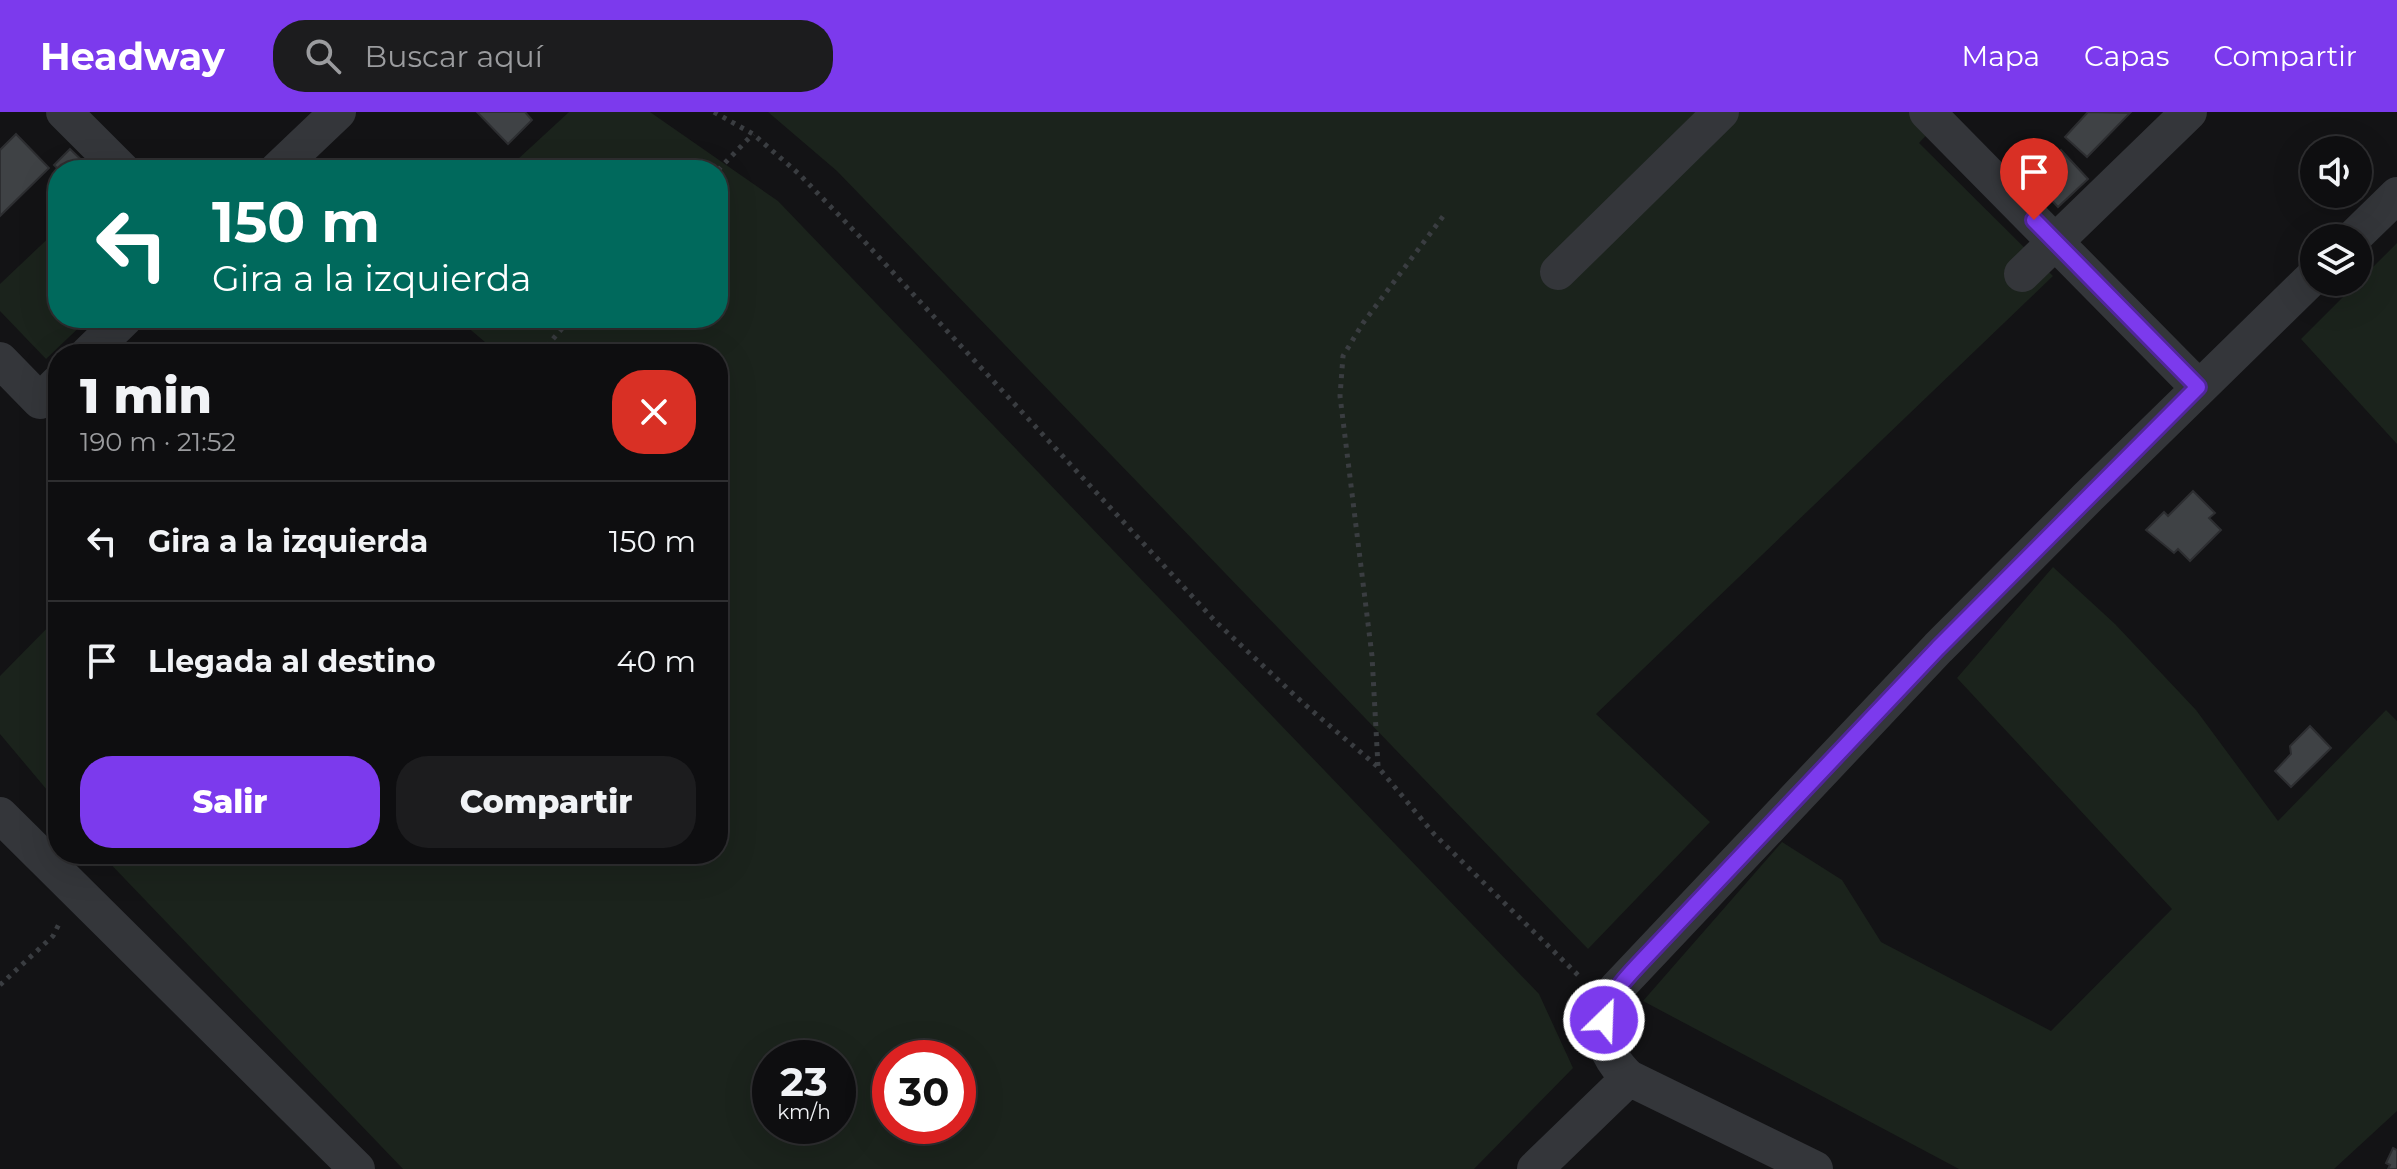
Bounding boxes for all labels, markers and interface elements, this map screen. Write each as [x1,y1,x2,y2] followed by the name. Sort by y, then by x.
[273,20,833,92] search box
[40,33,225,80] text: Headway
[301,34,345,78] icon: search
[365,38,543,75] text: Buscar aquí
[1961,39,2040,73] text: Mapa
[2084,39,2169,73] text: Capas
[2213,39,2357,73] text: Compartir
[2300,136,2372,296] map controls
[2300,136,2372,208] button: sound
[2000,138,2068,220] pin
[2012,150,2056,194] icon: arrive
[212,188,380,256] text: 150 m
[80,192,184,296] icon: left
[2300,224,2372,296] button: layers
[212,256,532,300] text: Gira a la izquierda
[80,367,212,425] text: 1 min
[612,370,696,454] button: close
[80,426,236,458] text: 190 m · 21:52
[80,519,124,563] icon: left
[148,523,428,560] text: Gira a la izquierda
[609,523,696,560] text: 150 m
[80,639,124,683] icon: arrive
[148,643,436,680] text: Llegada al destino
[617,643,696,680] text: 40 m
[80,756,380,848] button: Salir
[396,756,696,848] button: Compartir
[1562,978,1646,1062] position arrow
[872,1040,976,1144] speed limit sign: 30
[780,1057,828,1106] text: 23
[777,1100,831,1124] text: km/h

